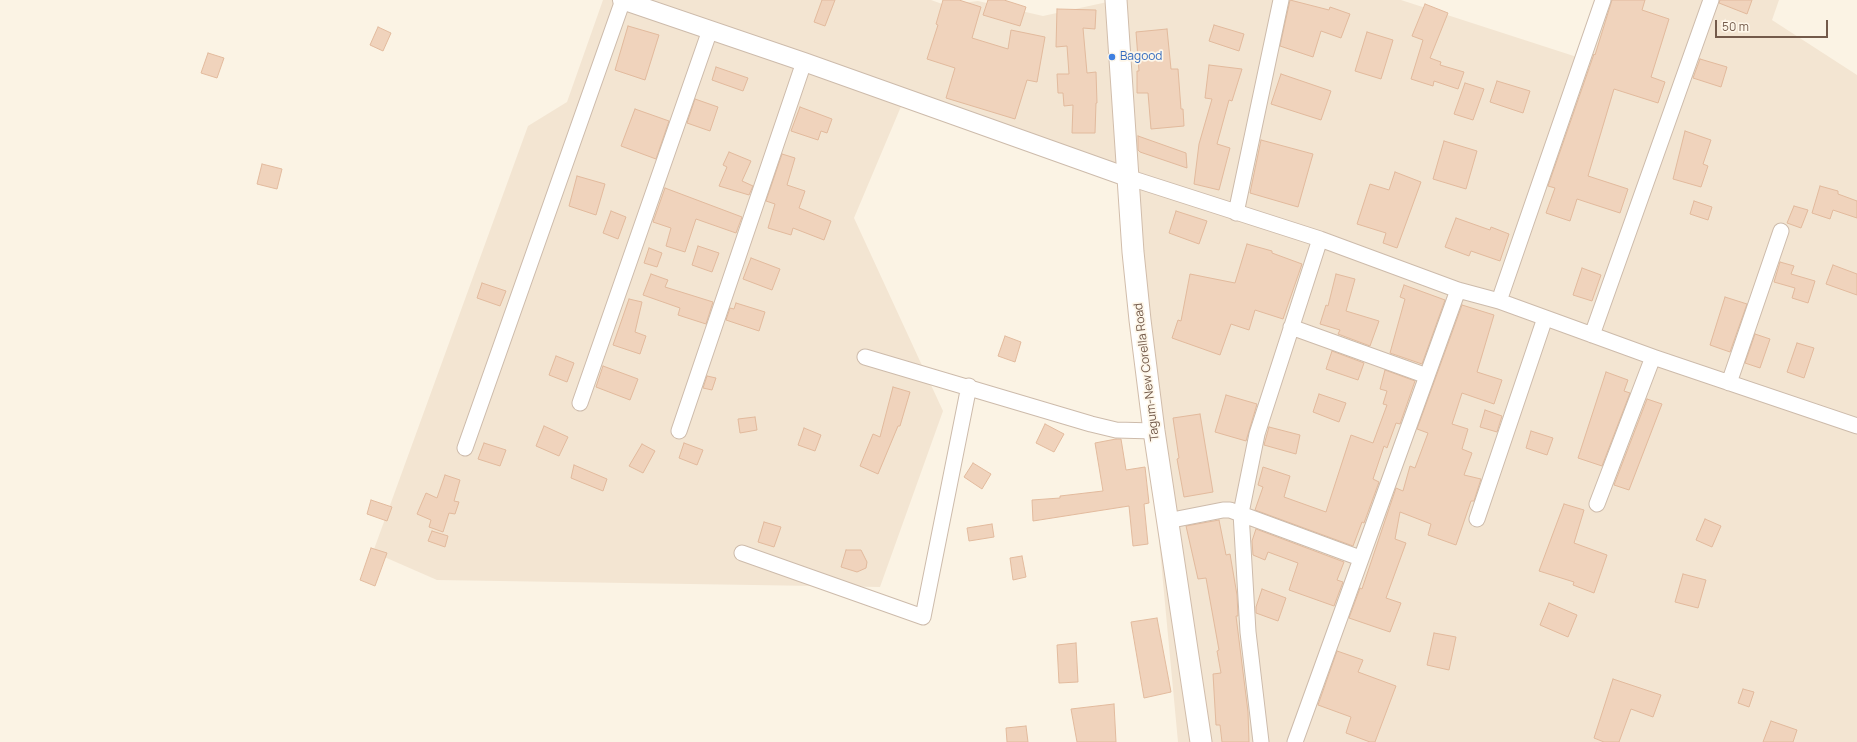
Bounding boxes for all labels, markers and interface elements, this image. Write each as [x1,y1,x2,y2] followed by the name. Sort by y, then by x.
[1717,12,1830,38] scale bar
[1722,18,1749,35] text: 50 m
[1120,50,1162,64] place label: Bagood
[1107,52,1117,62] marker: Bagood
[1131,302,1163,442] street label: Tagum-New Corella Road

